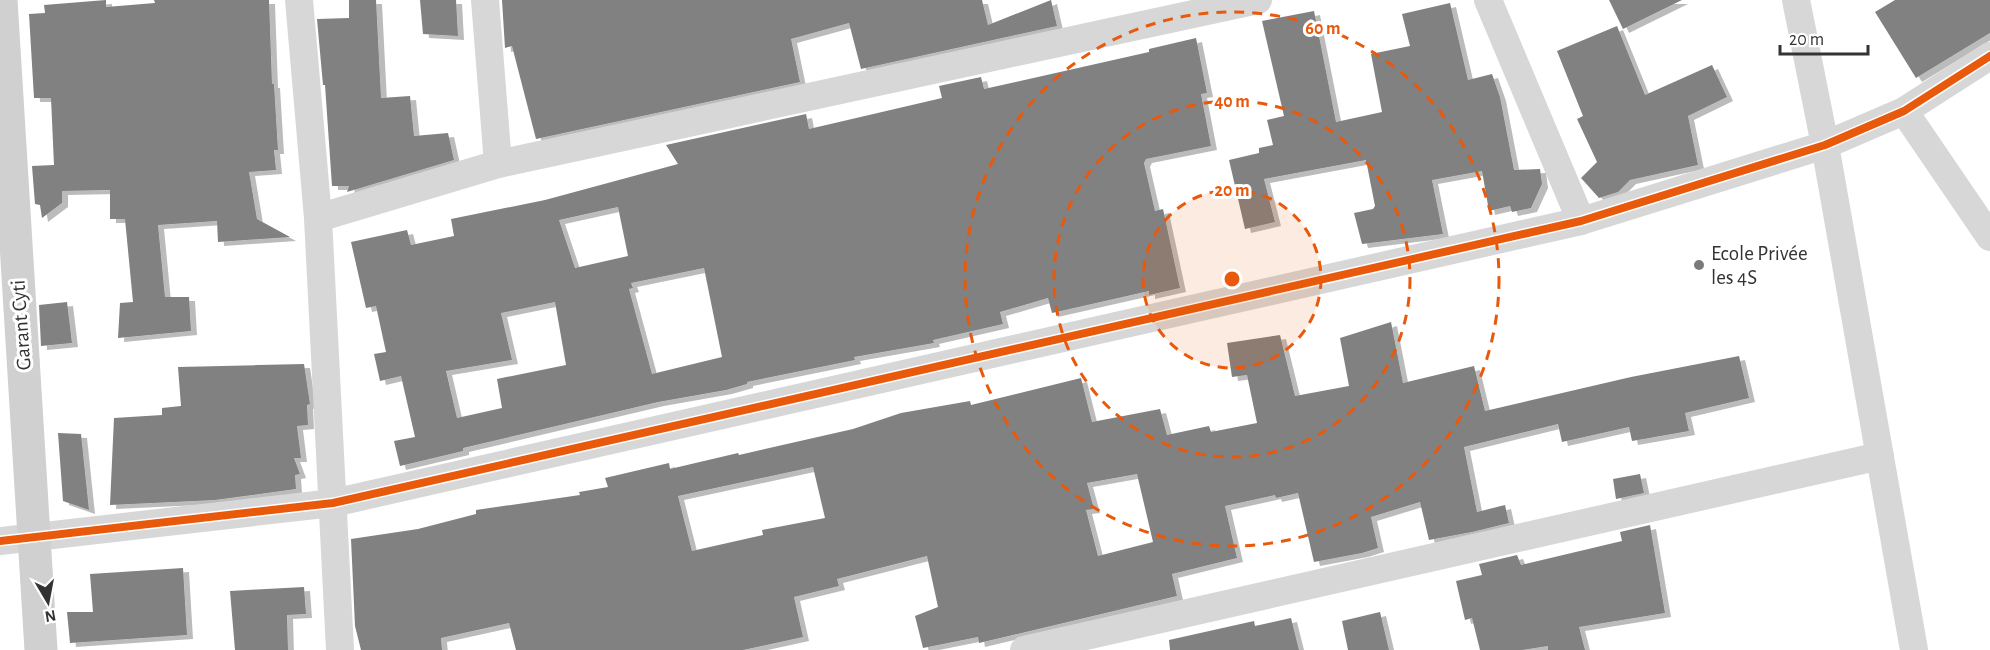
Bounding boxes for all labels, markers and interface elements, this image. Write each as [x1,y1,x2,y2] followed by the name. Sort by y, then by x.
[1780,18,1868,56] scale bar
[1305,20,1341,38] text: 60 m
[1789,31,1824,49] text: 20 m
[1214,93,1250,111] text: 40 m
[1214,182,1250,200] text: 20 m
[1711,243,1808,288] place label: Ecole Privée les 4S
[1692,258,1706,272] marker: Ecole Privée les 4S
[1222,269,1242,289] centre of rings
[7,279,35,371] street label: Garant Cyti
[18,572,78,632] north arrow
[44,607,57,625] text: N

